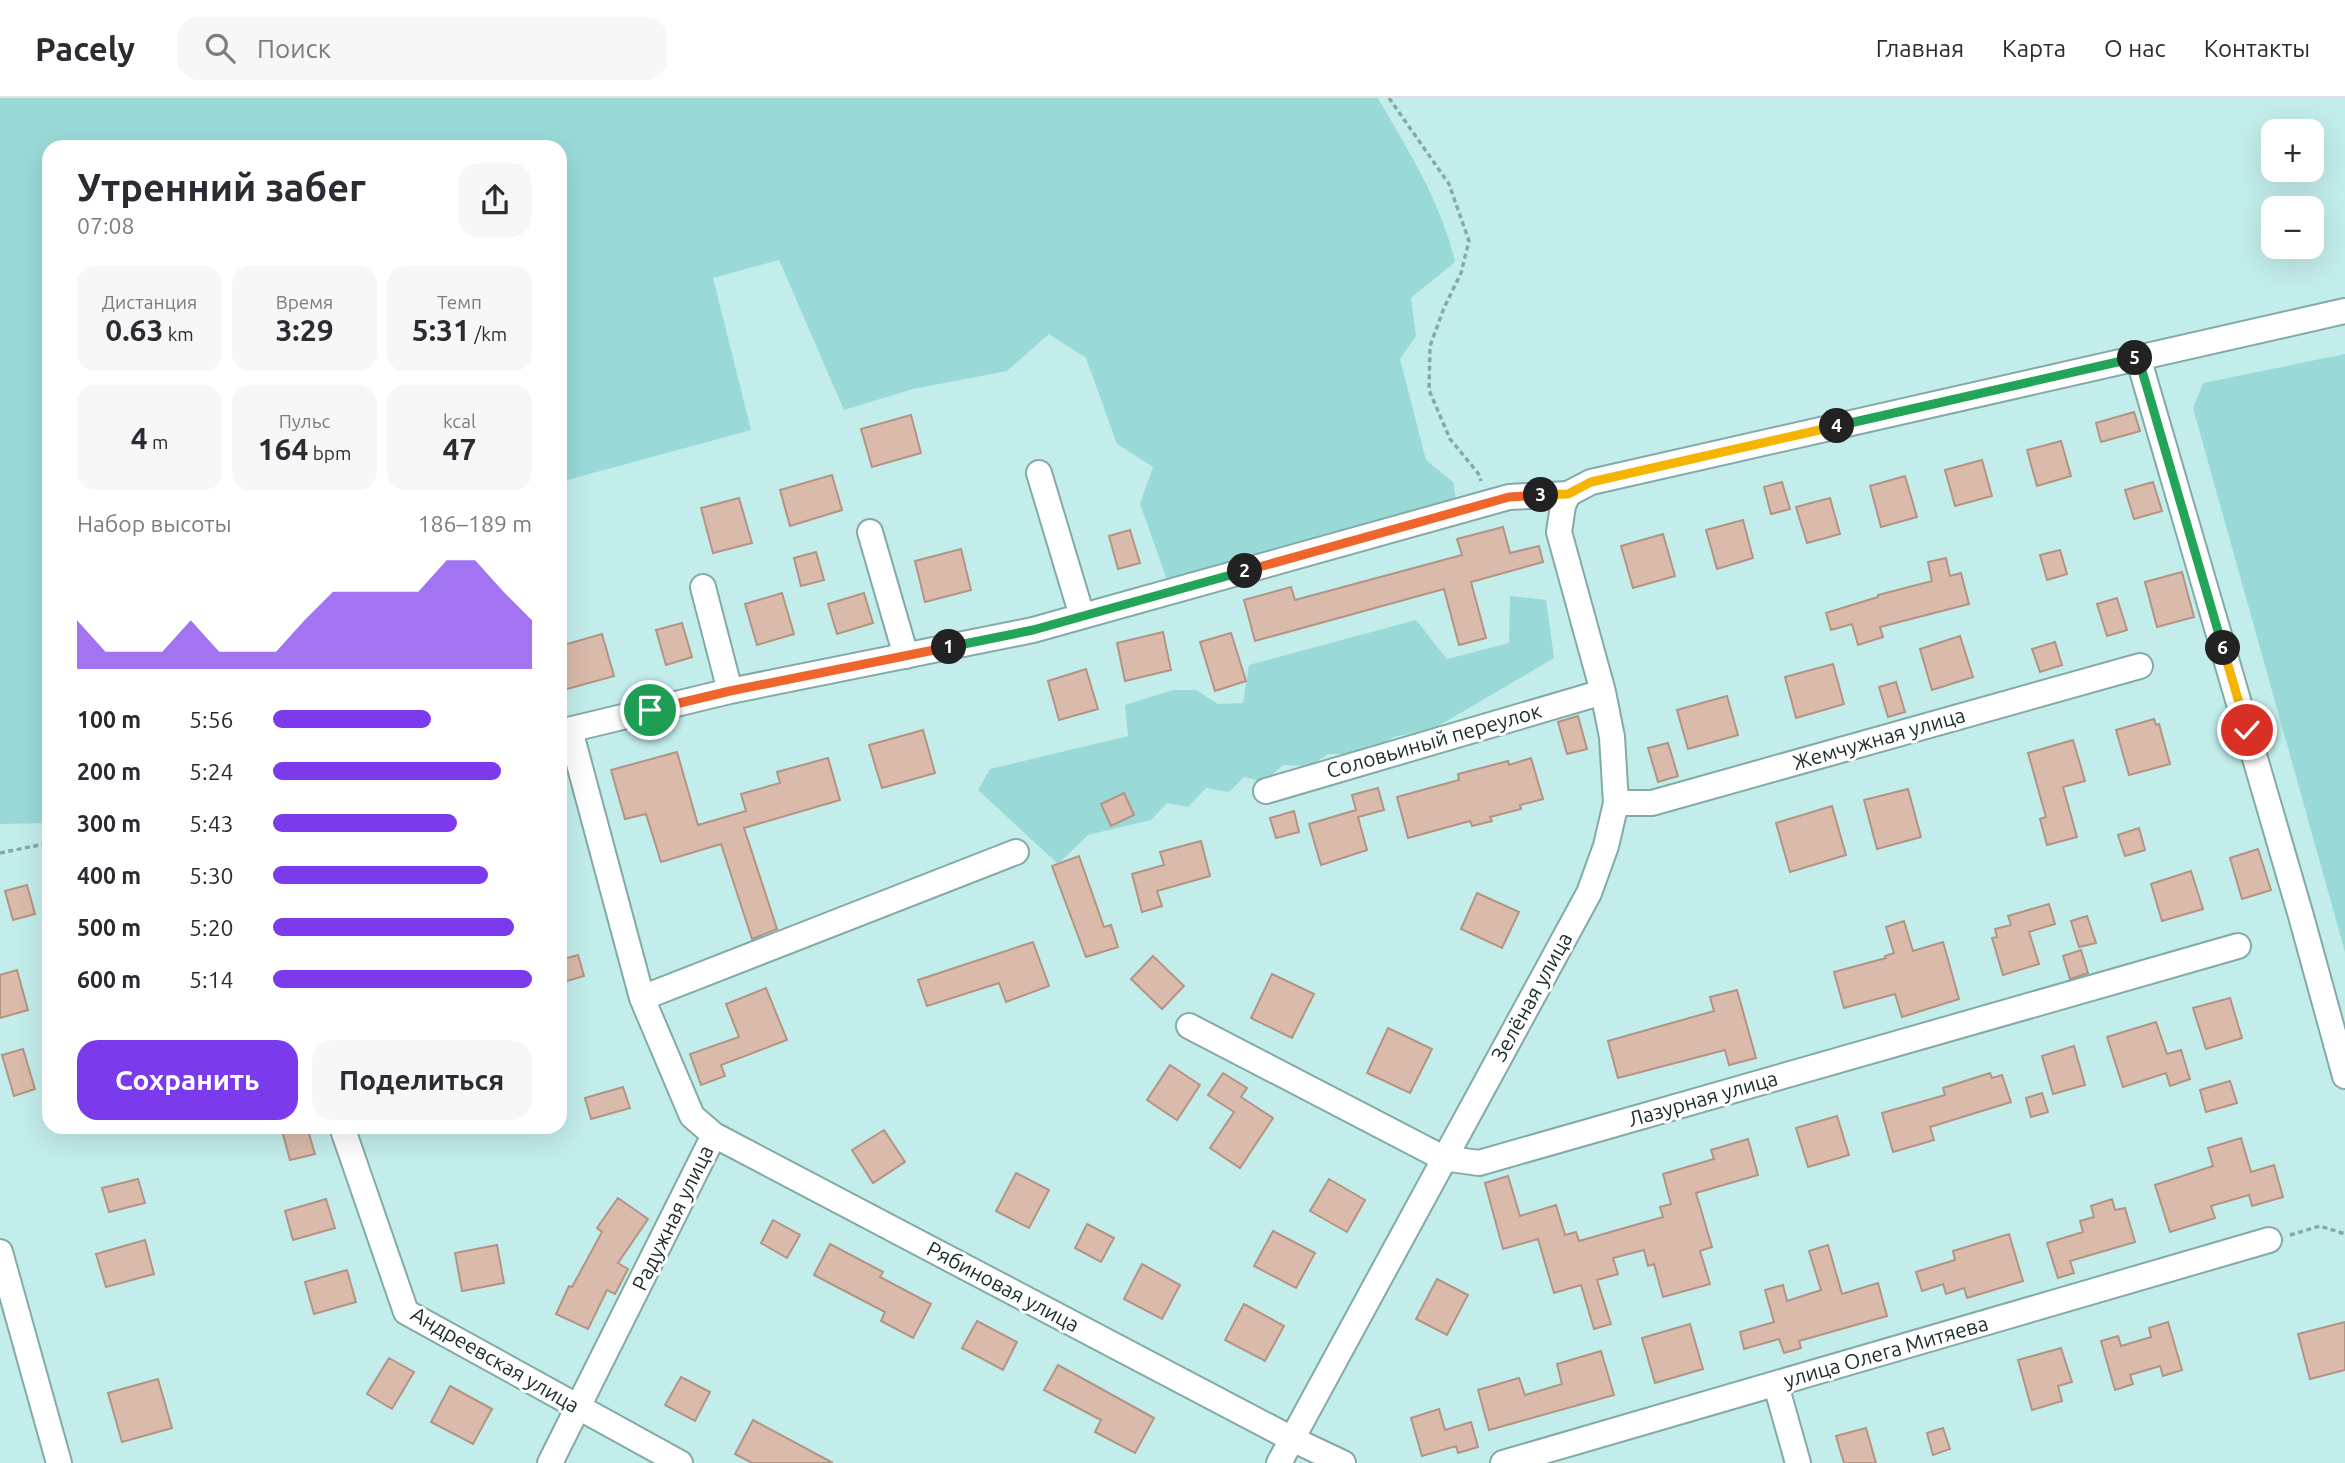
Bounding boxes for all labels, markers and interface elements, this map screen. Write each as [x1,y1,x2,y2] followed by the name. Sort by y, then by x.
[177,17,667,80] search box
[201,29,239,67] icon: search
[35,30,135,67] text: Pacely
[257,34,331,63] text: Поиск
[1876,35,1964,62] text: Главная
[2002,35,2066,62] text: Карта
[2104,35,2166,62] text: О нас
[2204,35,2310,62] text: Контакты
[2261,119,2324,259] map controls
[2261,119,2324,182] button: +
[458,163,532,237] button: share
[77,166,366,208] text: Утренний забег
[2261,196,2324,259] button: −
[77,213,135,238] text: 07:08
[102,291,197,313] text: Дистанция
[276,291,333,313] text: Время
[437,291,482,313] text: Темп
[105,313,163,347] text: 0.63
[275,313,334,347] text: 3:29
[412,313,470,347] text: 5:31
[163,323,194,345] text: km
[470,323,507,345] text: /km
[2118,341,2152,376] pin: 5
[2129,346,2140,368] text: 5
[1820,408,1854,444] pin: 4
[279,410,330,432] text: Пульс
[443,410,476,432] text: kcal
[1831,414,1842,436] text: 4
[131,421,148,455] text: 4
[148,431,168,453] text: m
[258,432,308,466] text: 164
[443,432,476,466] text: 47
[308,442,351,464] text: bpm
[1524,478,1558,512] pin: 3
[1535,483,1546,505] text: 3
[77,511,232,536] text: Набор высоты
[418,511,532,536] text: 186–189 m
[1228,554,1262,588] pin: 2
[1239,559,1250,581] text: 2
[932,630,967,664] pin: 1
[2206,630,2240,666] pin: 6
[943,635,954,657] text: 1
[2217,636,2228,658] text: 6
[620,680,680,740] pin
[631,691,669,729] icon: arrive
[1324,698,1544,782] street label: Соловьиный переулок
[2217,700,2277,760] pin
[1790,702,1968,774] street label: Жемчужная улица
[77,707,141,732] text: 100 m
[189,707,234,732] text: 5:56
[2228,711,2266,749] icon: check
[77,759,141,784] text: 200 m
[189,759,234,784] text: 5:24
[77,811,141,836] text: 300 m
[189,811,234,836] text: 5:43
[77,863,141,888] text: 400 m
[189,863,234,888] text: 5:30
[77,915,141,940] text: 500 m
[189,915,234,940] text: 5:20
[1486,928,1577,1065] street label: Зелёная улица
[77,967,141,992] text: 600 m
[189,967,234,992] text: 5:14
[77,1040,298,1120] button: Сохранить
[312,1040,532,1120] button: Поделиться
[1625,1065,1780,1131] street label: Лазурная улица
[627,1141,718,1294] street label: Радужная улица
[923,1236,1084,1336] street label: Рябиновая улица
[407,1301,584,1417] street label: Андреевская улица
[1781,1310,1991,1392] street label: улица Олега Митяева

